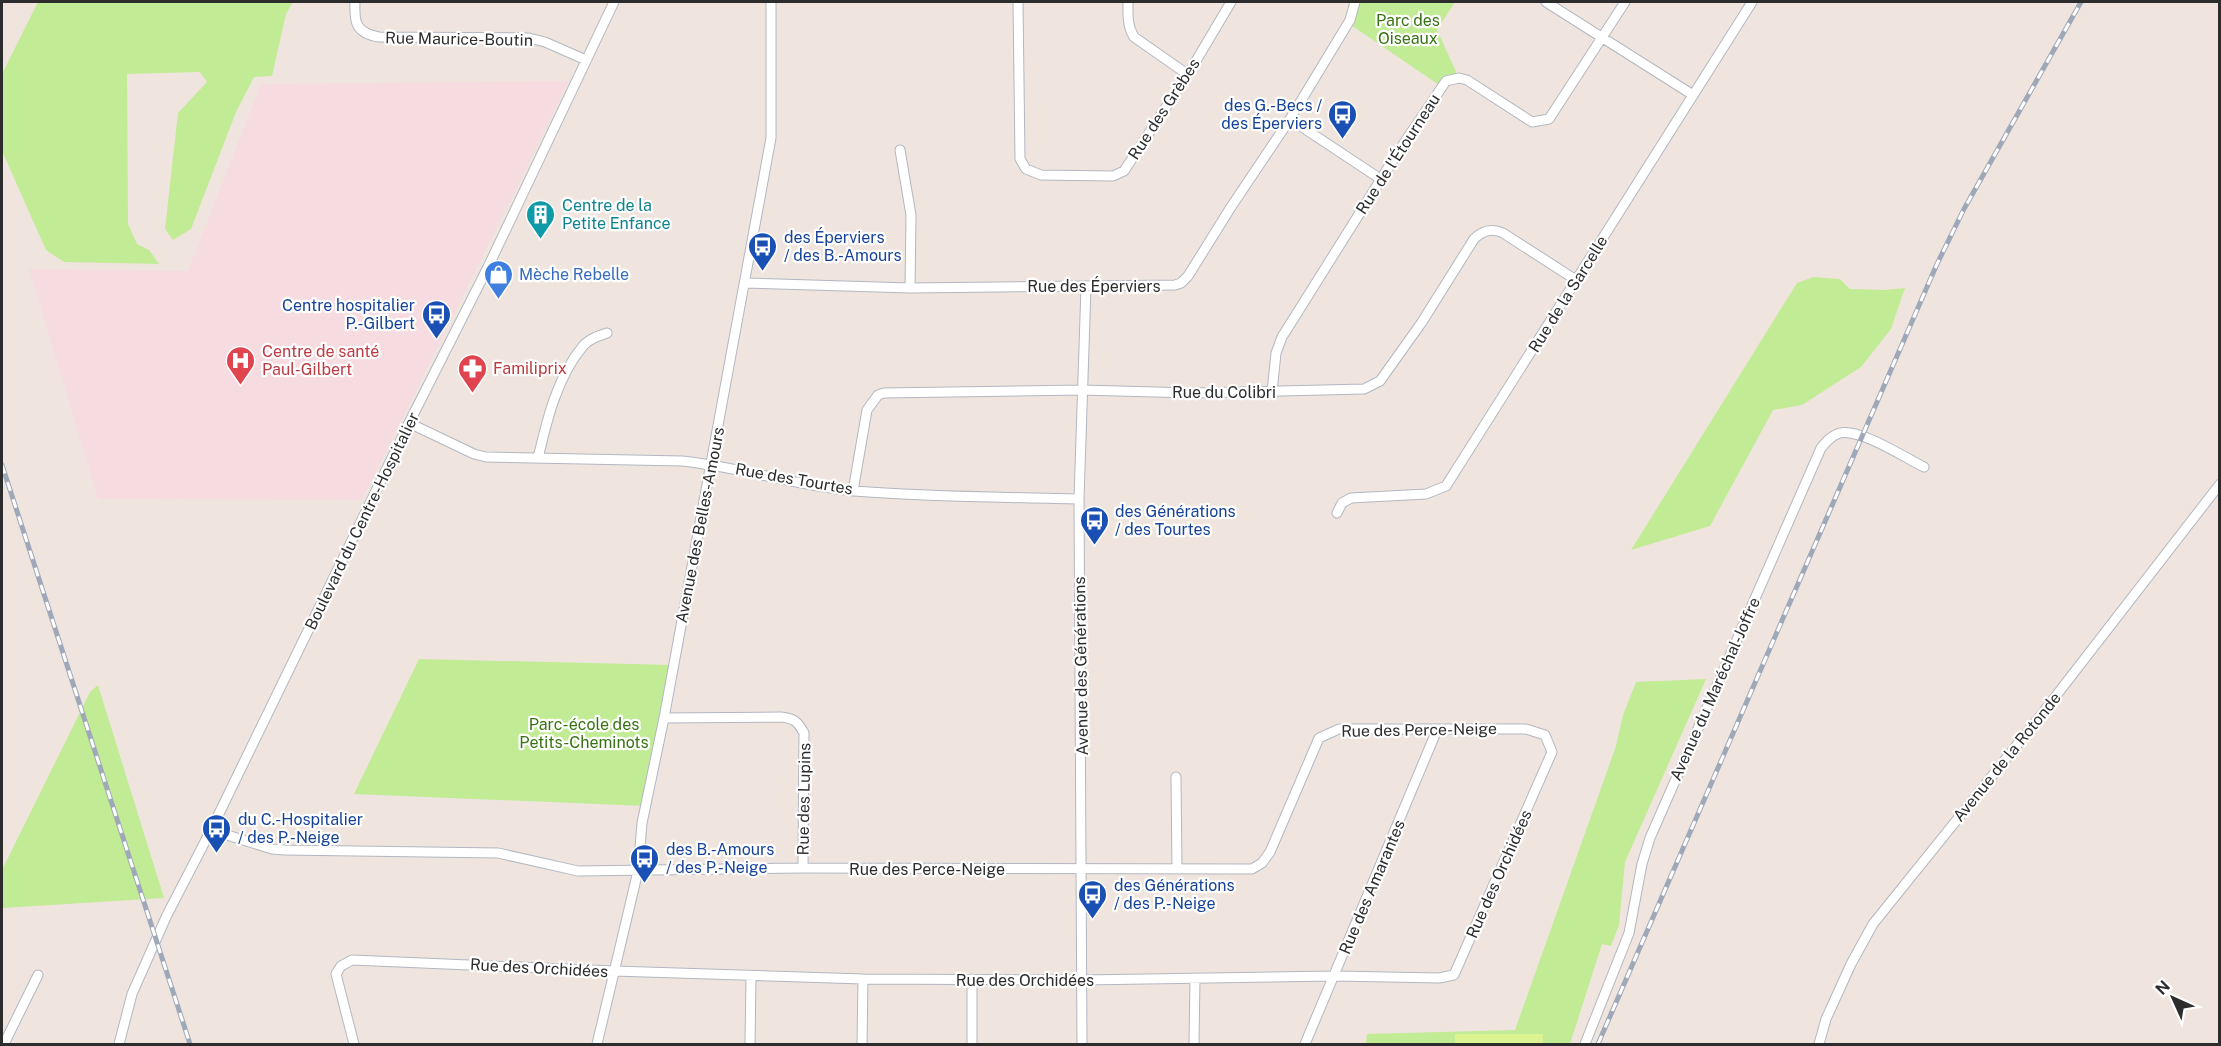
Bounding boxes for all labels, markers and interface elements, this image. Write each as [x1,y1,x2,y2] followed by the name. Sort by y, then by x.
[1376,11,1440,48] park label: Parc des Oiseaux
[385,28,533,50] street label: Rue Maurice-Boutin
[1124,55,1204,163] street label: Rue des Grèbes
[1351,90,1444,218] street label: Rue de l'Étourneau
[1221,96,1322,133] place label: des G.-Becs / des Éperviers
[1327,98,1359,140] bus stop icon: des G.-Becs / des Éperviers
[562,196,671,233] place label: Centre de la Petite Enfance
[525,198,557,240] building icon: Centre de la Petite Enfance
[784,227,902,265] place label: des Éperviers / des B.-Amours
[747,230,779,272] bus stop icon: des Éperviers / des B.-Amours
[1524,232,1612,356] street label: Rue de la Sarcelle
[482,258,514,300] shop icon: Mèche Rebelle
[519,265,629,284] place label: Mèche Rebelle
[1027,276,1161,296] street label: Rue des Éperviers
[282,296,415,333] place label: Centre hospitalier P.-Gilbert
[420,298,452,340] bus stop icon: Centre hospitalier P.-Gilbert
[262,342,379,379] place label: Centre de santé Paul-Gilbert
[225,344,257,386] hospital icon: Centre de santé Paul-Gilbert
[456,352,488,394] pharmacy icon: Familiprix
[493,359,567,378] place label: Familiprix
[1172,383,1276,402] street label: Rue du Colibri
[301,409,423,633] street label: Boulevard du Centre-Hospitalier
[672,425,728,625] street label: Avenue des Belles-Amours
[734,459,854,499] street label: Rue des Tourtes
[1115,502,1236,539] place label: des Générations / des Tourtes
[1078,504,1110,546] bus stop icon: des Générations / des Tourtes
[1070,576,1092,756] street label: Avenue des Générations
[1666,594,1764,784] street label: Avenue du Maréchal-Joffre
[1949,689,2065,825] street label: Avenue de la Rotonde
[519,715,649,752] park label: Parc-école des Petits-Cheminots
[1341,719,1497,741] street label: Rue des Perce-Neige
[794,743,814,855] street label: Rue des Lupins
[1462,807,1536,941] street label: Rue des Orchidées
[238,810,363,847] place label: du C.-Hospitalier / des P.-Neige
[201,812,233,854] bus stop icon: du C.-Hospitalier / des P.-Neige
[1335,817,1409,957] street label: Rue des Amarantes
[666,840,774,877] place label: des B.-Amours / des P.-Neige
[629,842,661,884] bus stop icon: des B.-Amours / des P.-Neige
[849,860,1005,879] street label: Rue des Perce-Neige
[1114,876,1235,913] place label: des Générations / des P.-Neige
[1077,878,1109,920] bus stop icon: des Générations / des P.-Neige
[469,955,609,981] street label: Rue des Orchidées
[2143,968,2203,1028] north arrow
[956,971,1094,990] street label: Rue des Orchidées
[2152,977,2174,999] text: N

